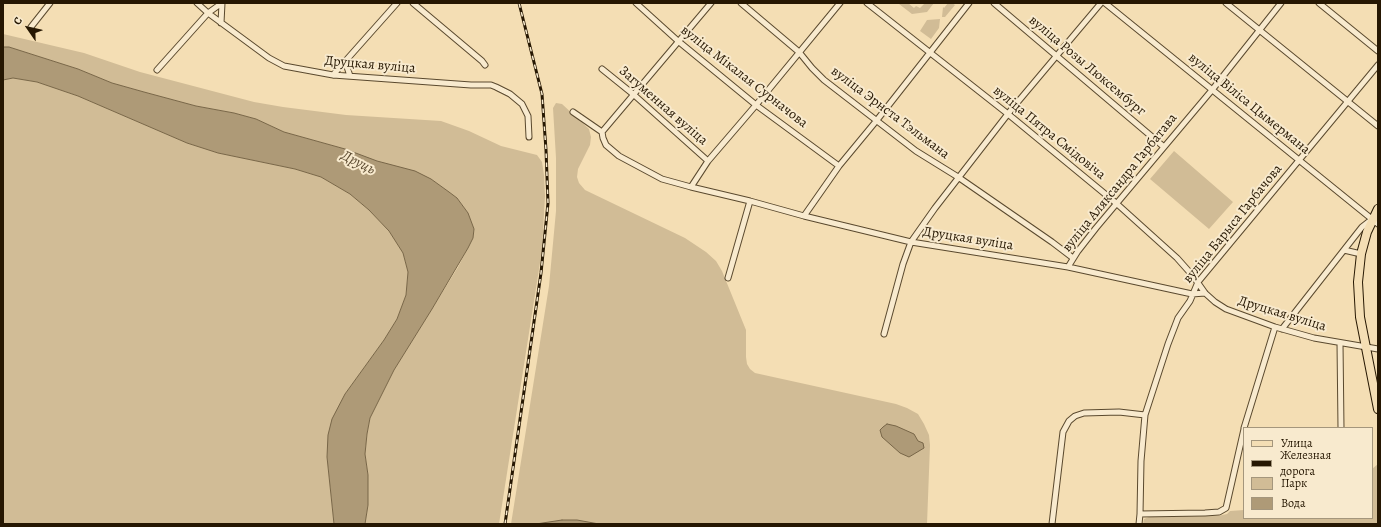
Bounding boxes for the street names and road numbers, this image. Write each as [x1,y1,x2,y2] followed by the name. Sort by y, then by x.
[1025,12,1149,120] street label: вуліца Розы Люксембург
[677,22,811,132] street label: вуліца Мікалая Сурначова
[1185,50,1313,158] street label: вуліца Віліса Цымермана
[324,53,416,77] street label: Друцкая вуліца
[615,63,711,149] street label: Загуменная вуліца
[827,63,953,163] street label: вуліца Эрнста Тэльмана
[989,82,1109,184] street label: вуліца Пятра Смідовіча
[1059,110,1181,256] street label: вуліца Аляксандра Гарбатава
[1180,161,1286,287] street label: вуліца Барыса Гарбачова
[922,224,1014,254] street label: Друцкая вуліца
[1236,293,1328,335] street label: Друцкая вуліца

